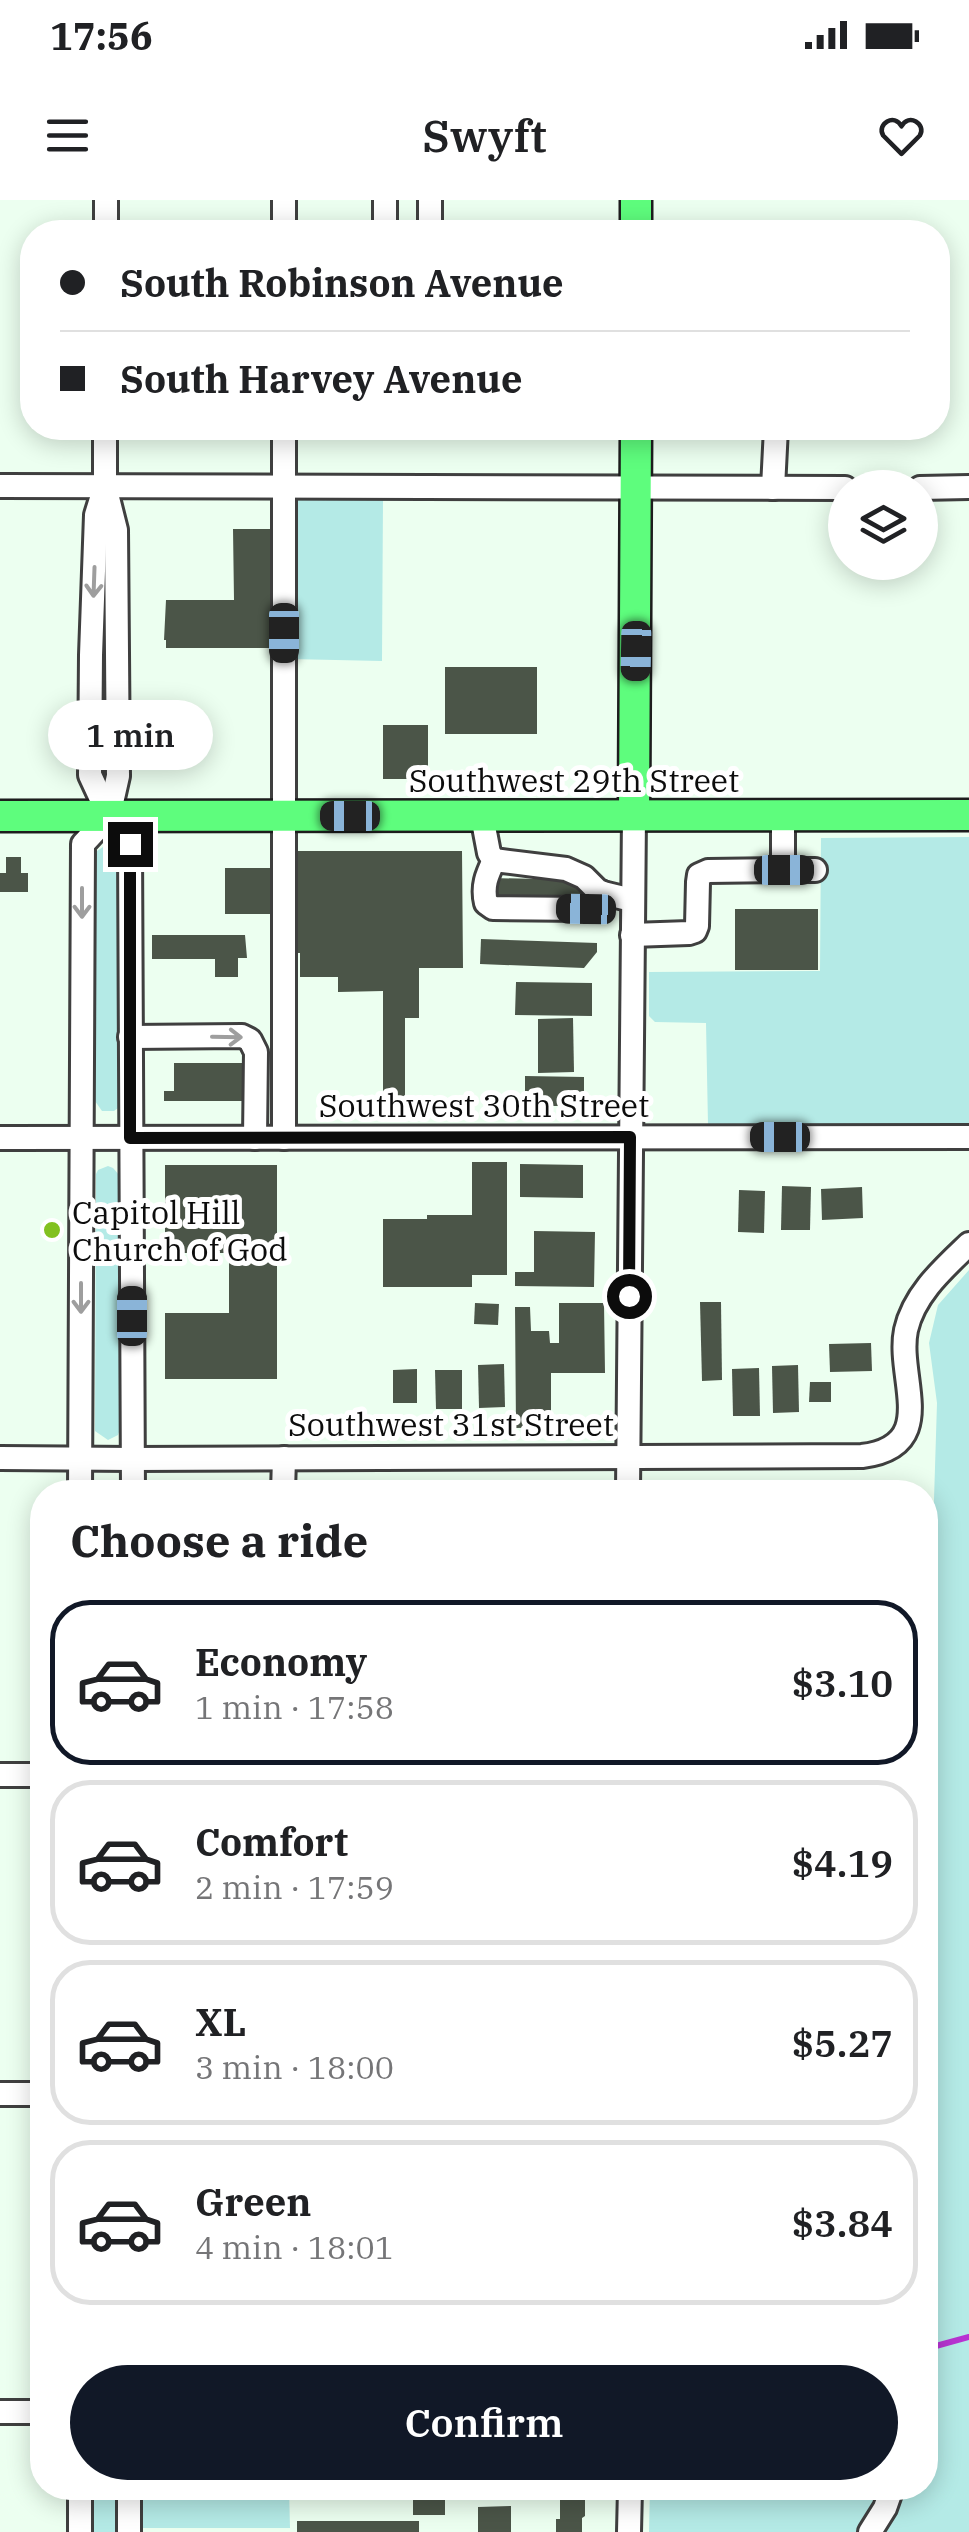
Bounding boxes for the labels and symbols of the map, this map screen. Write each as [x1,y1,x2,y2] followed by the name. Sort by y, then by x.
[84,565,103,598] one-way arrow
[269,603,299,663] car
[620,621,652,681] car
[48,699,212,769] callout: 1 min
[409,759,739,801] street label: Southwest 29th Street
[320,801,380,831] car
[108,822,153,867] route end
[754,855,814,885] car
[72,886,92,918] one-way arrow
[556,893,616,925] car
[211,1027,243,1046] one-way arrow
[319,1084,649,1126] street label: Southwest 30th Street
[750,1122,810,1152] car
[72,1191,288,1270] place label: Capitol Hill Church of God
[41,1219,63,1241] marker: Capitol Hill Church of God
[607,1274,652,1319] route start
[72,1280,90,1313] one-way arrow
[117,1286,147,1346] car
[288,1403,614,1445] street label: Southwest 31st Street

